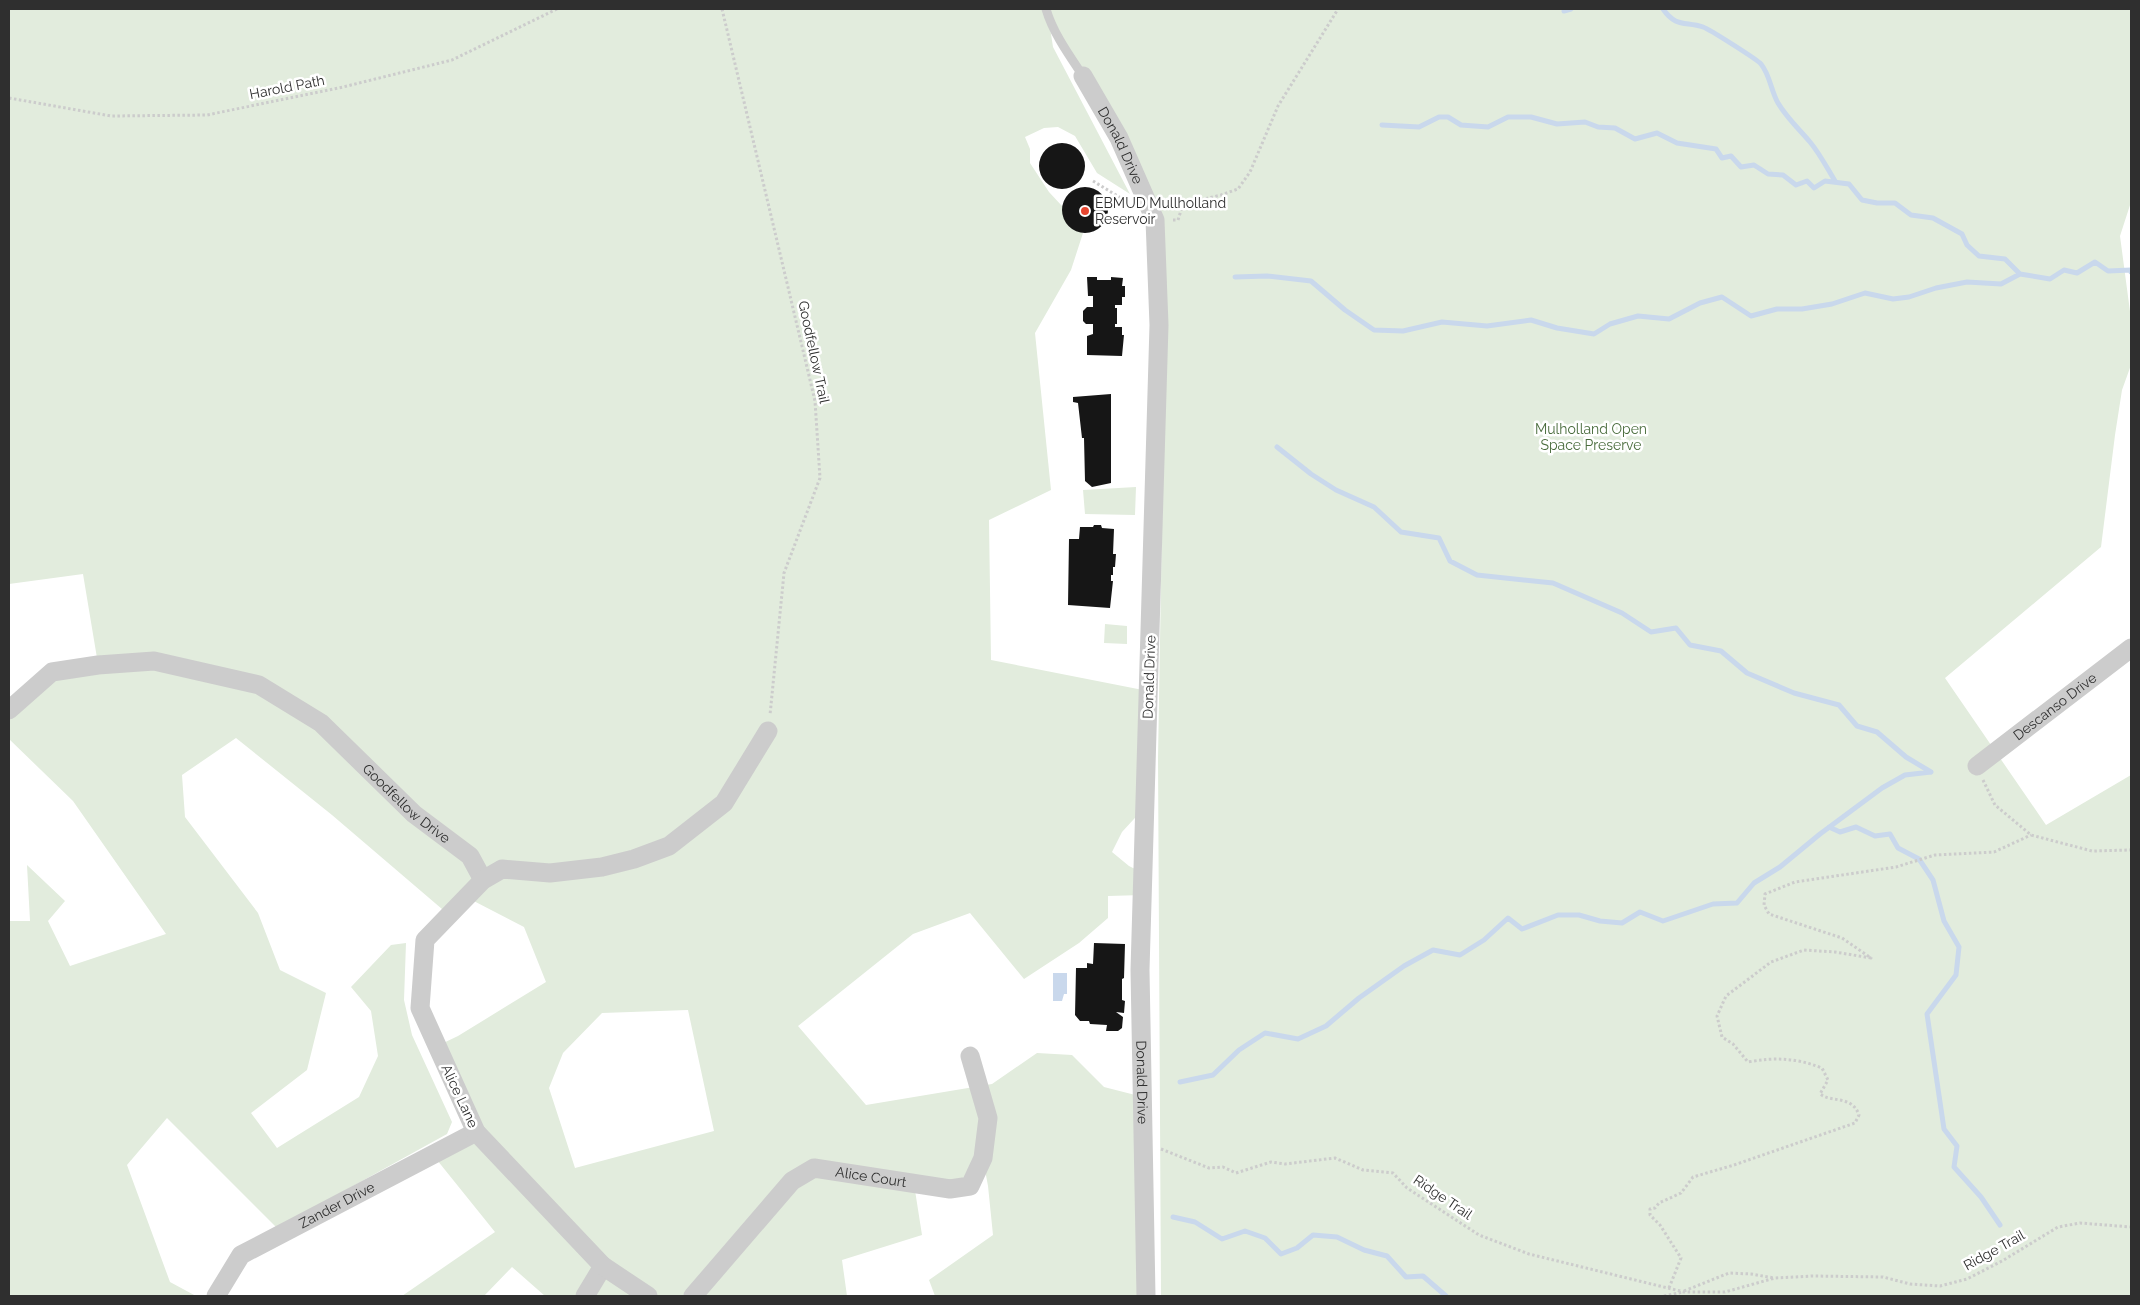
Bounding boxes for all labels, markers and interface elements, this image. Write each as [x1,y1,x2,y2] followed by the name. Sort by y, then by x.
[248,72,326,102] street label: Harold Path
[1095,104,1146,186] street label: Donald Drive
[1095,195,1226,227] place label: EBMUD Mullholland Reservoir
[1079,205,1091,217] marker: EBMUD Mullholland Reservoir
[795,299,833,405] street label: Goodfellow Trail
[1535,421,1647,453] park label: Mulholland Open Space Preserve
[1140,635,1158,719] street label: Donald Drive
[2010,669,2100,743] street label: Descanso Drive
[359,760,453,846] street label: Goodfellow Drive
[1133,1040,1151,1124] street label: Donald Drive
[438,1062,482,1130] street label: Alice Lane
[834,1163,908,1190] street label: Alice Court
[1411,1171,1476,1223] street label: Ridge Trail
[296,1179,377,1231] street label: Zander Drive
[1961,1227,2028,1273] street label: Ridge Trail

